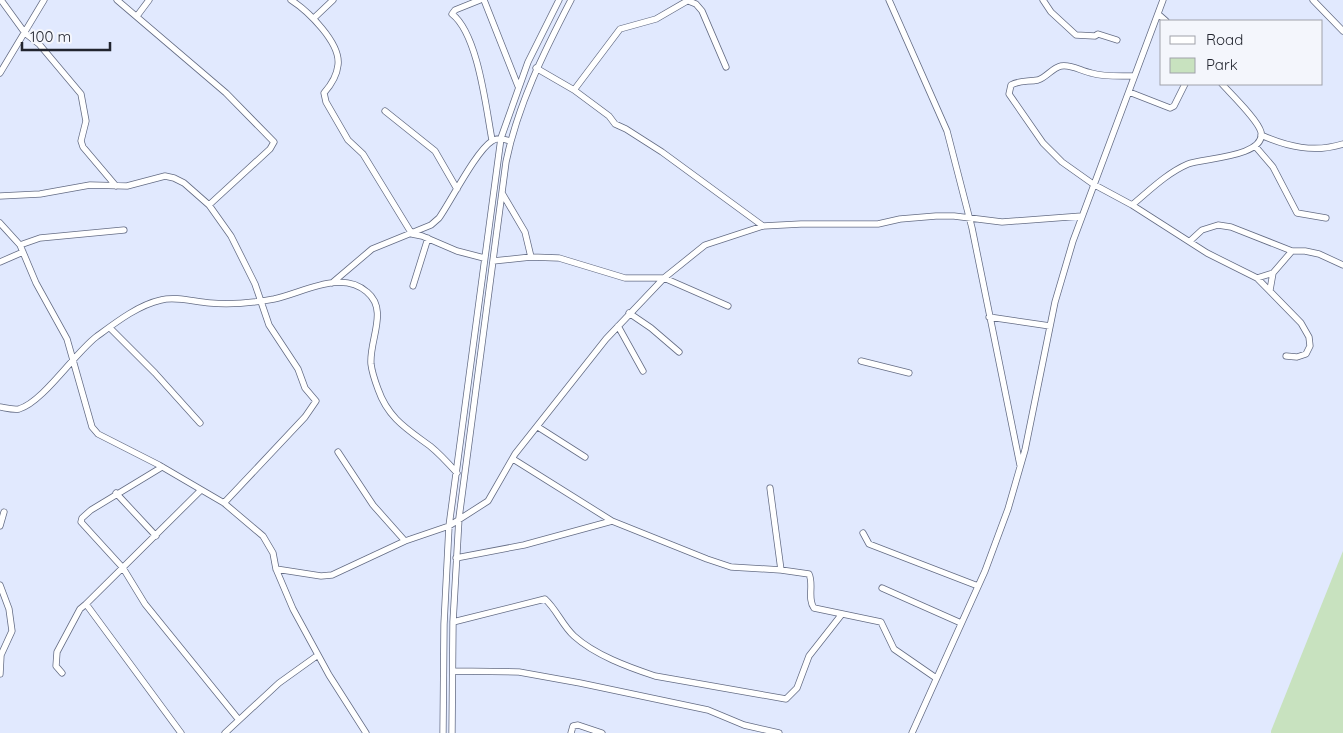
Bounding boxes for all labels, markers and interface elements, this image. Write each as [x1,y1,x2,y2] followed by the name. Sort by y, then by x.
[22,20,110,52] scale bar
[1160,20,1323,85] legend
[30,27,71,46] text: 100 m
[1206,30,1243,49] text: Road
[1206,55,1238,74] text: Park

